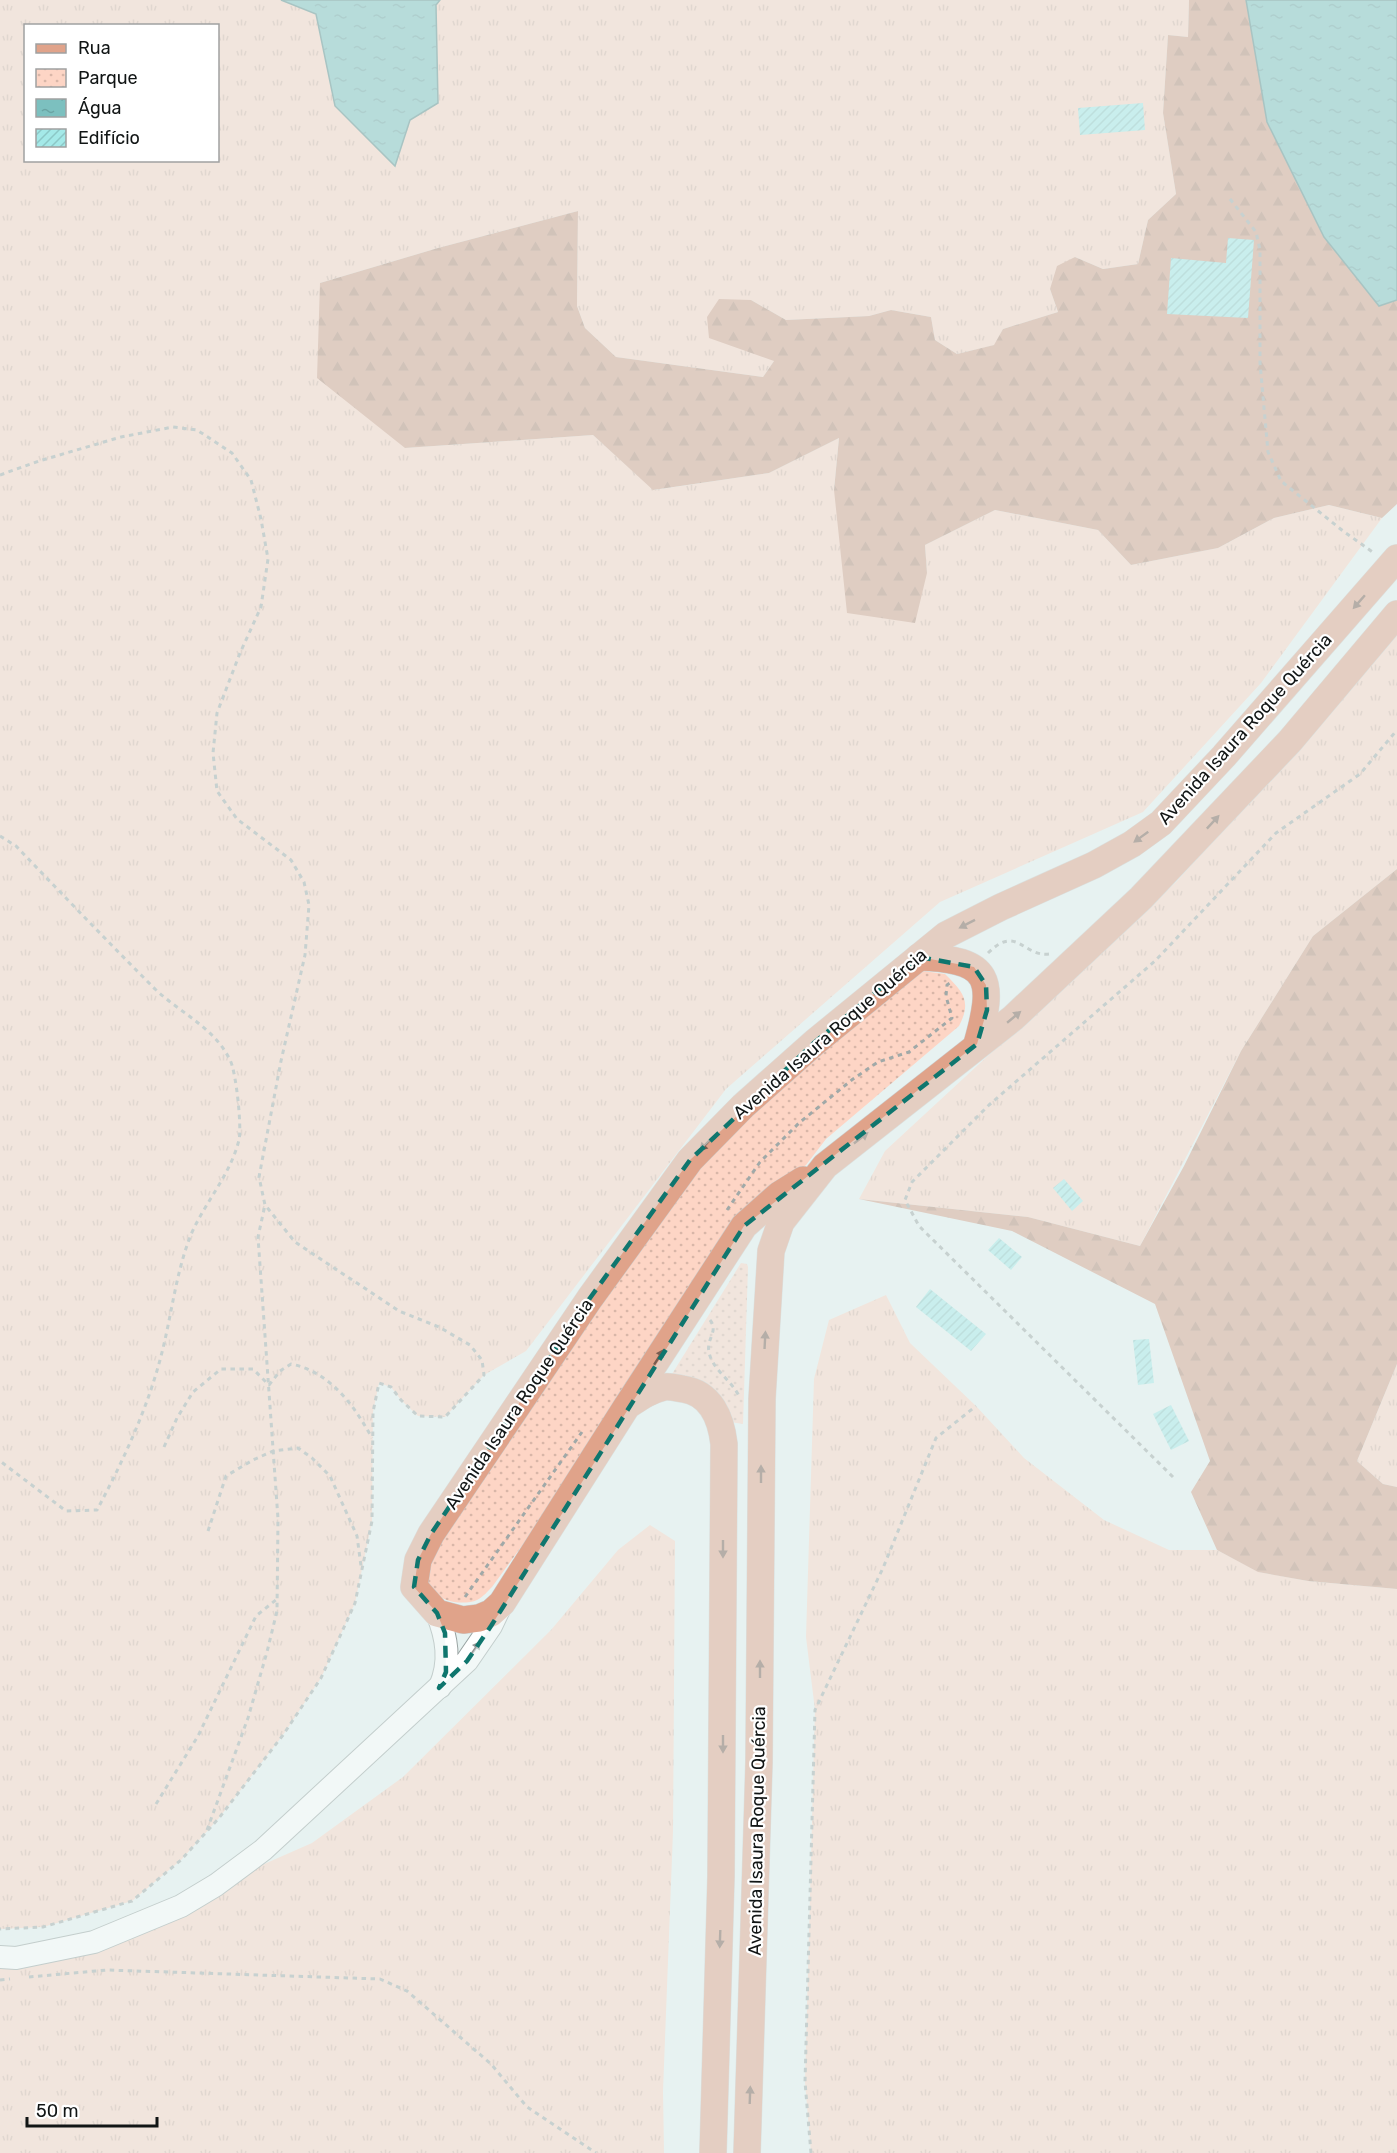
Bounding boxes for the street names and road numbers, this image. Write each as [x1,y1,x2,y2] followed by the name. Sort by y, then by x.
[1153,629,1337,829] street label: Avenida Isaura Roque Quércia
[729,944,931,1124] street label: Avenida Isaura Roque Quércia
[440,1294,598,1514] street label: Avenida Isaura Roque Quércia
[744,1706,770,1956] street label: Avenida Isaura Roque Quércia

